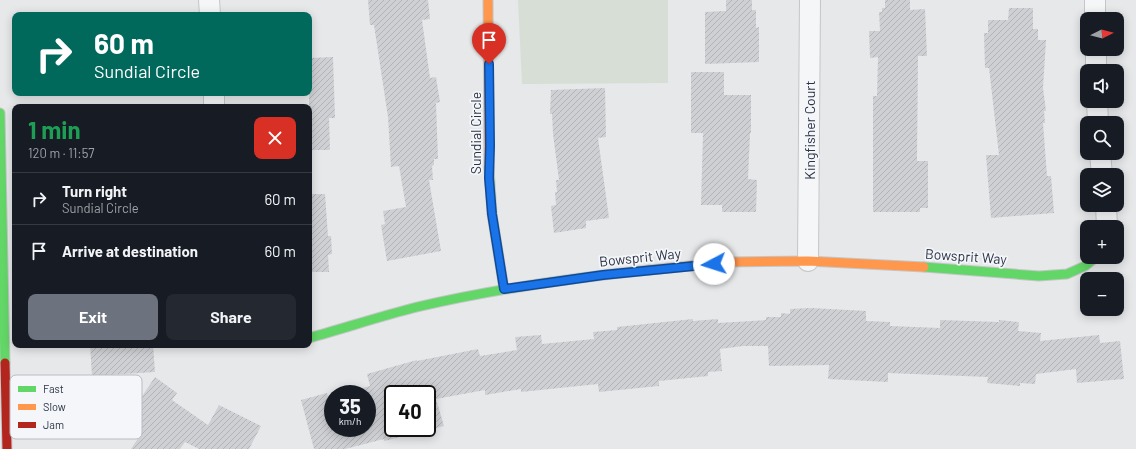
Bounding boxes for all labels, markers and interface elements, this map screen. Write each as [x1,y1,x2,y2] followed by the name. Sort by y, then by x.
[1080,12,1124,56] north arrow
[1080,12,1124,316] map controls
[472,23,506,64] pin
[94,26,154,60] text: 60 m
[28,28,80,80] icon: right
[478,29,500,51] icon: arrive
[94,60,200,82] text: Sundial Circle
[1080,64,1124,108] button: sound
[801,80,818,180] street label: Kingfisher Court
[467,92,484,174] street label: Sundial Circle
[28,115,81,144] text: 1 min
[1080,116,1124,160] button: search
[254,117,296,159] button: close
[28,145,95,161] text: 120 m · 11:57
[1080,168,1124,212] button: layers
[62,182,127,200] text: Turn right
[28,188,50,210] icon: right
[264,190,296,208] text: 60 m
[62,200,139,216] text: Sundial Circle
[1080,220,1124,264] button: +
[28,240,50,262] icon: arrive
[62,242,198,260] text: Arrive at destination
[264,242,296,260] text: 60 m
[693,243,735,285] position arrow
[598,244,682,270] street label: Bowsprit Way
[925,245,1008,267] street label: Bowsprit Way
[1080,272,1124,316] button: −
[28,294,158,340] button: Exit
[166,294,296,340] button: Share
[10,375,142,439] legend
[43,382,64,395] text: Fast
[384,385,436,437] speed limit sign: 40
[339,394,361,418] text: 35
[43,400,66,413] text: Slow
[339,415,361,427] text: km/h
[43,418,64,431] text: Jam

